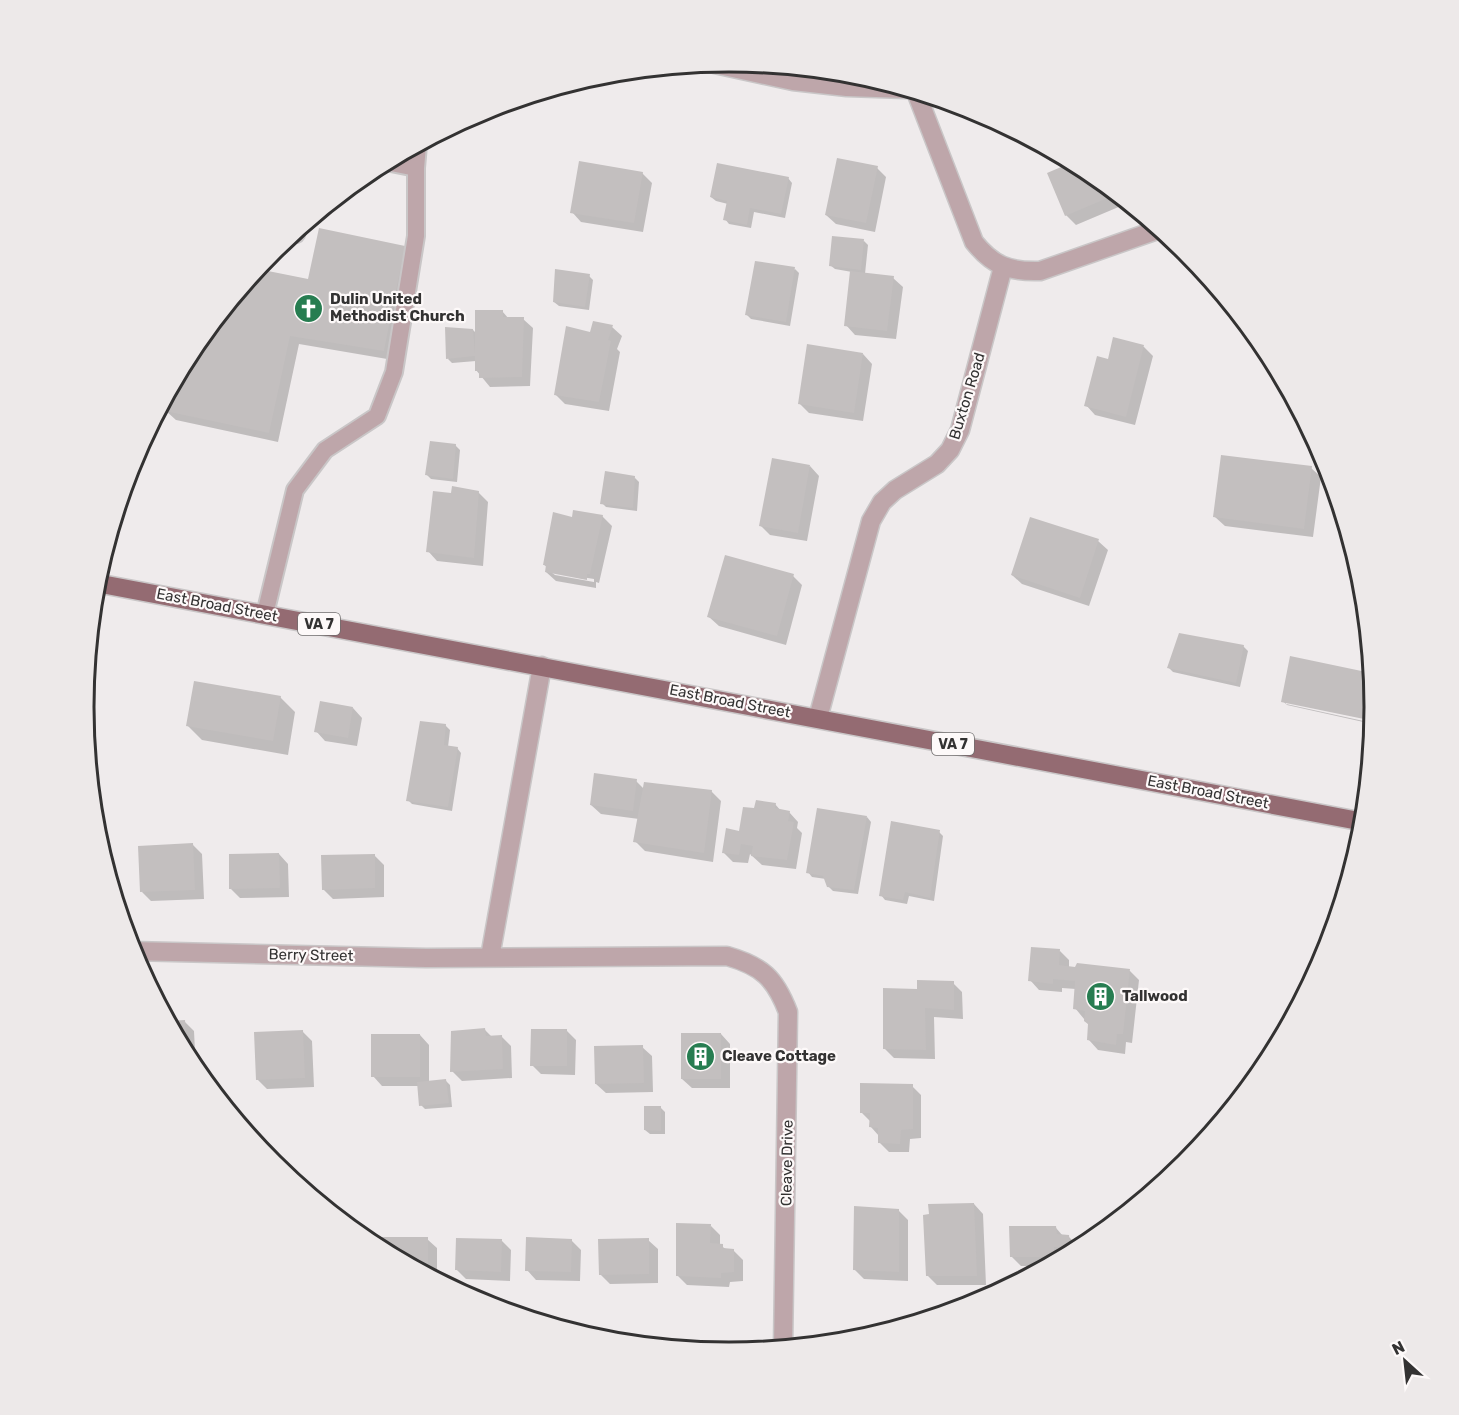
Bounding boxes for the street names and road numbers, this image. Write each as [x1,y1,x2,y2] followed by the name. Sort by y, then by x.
[945,350,989,442] street label: Buxton Road
[155,584,279,626] street label: East Broad Street
[298,613,340,635] road number: VA 7
[668,680,792,722] street label: East Broad Street
[932,733,974,755] road number: VA 7
[1146,771,1270,813] street label: East Broad Street
[268,945,354,965] street label: Berry Street
[777,1120,797,1206] street label: Cleave Drive

